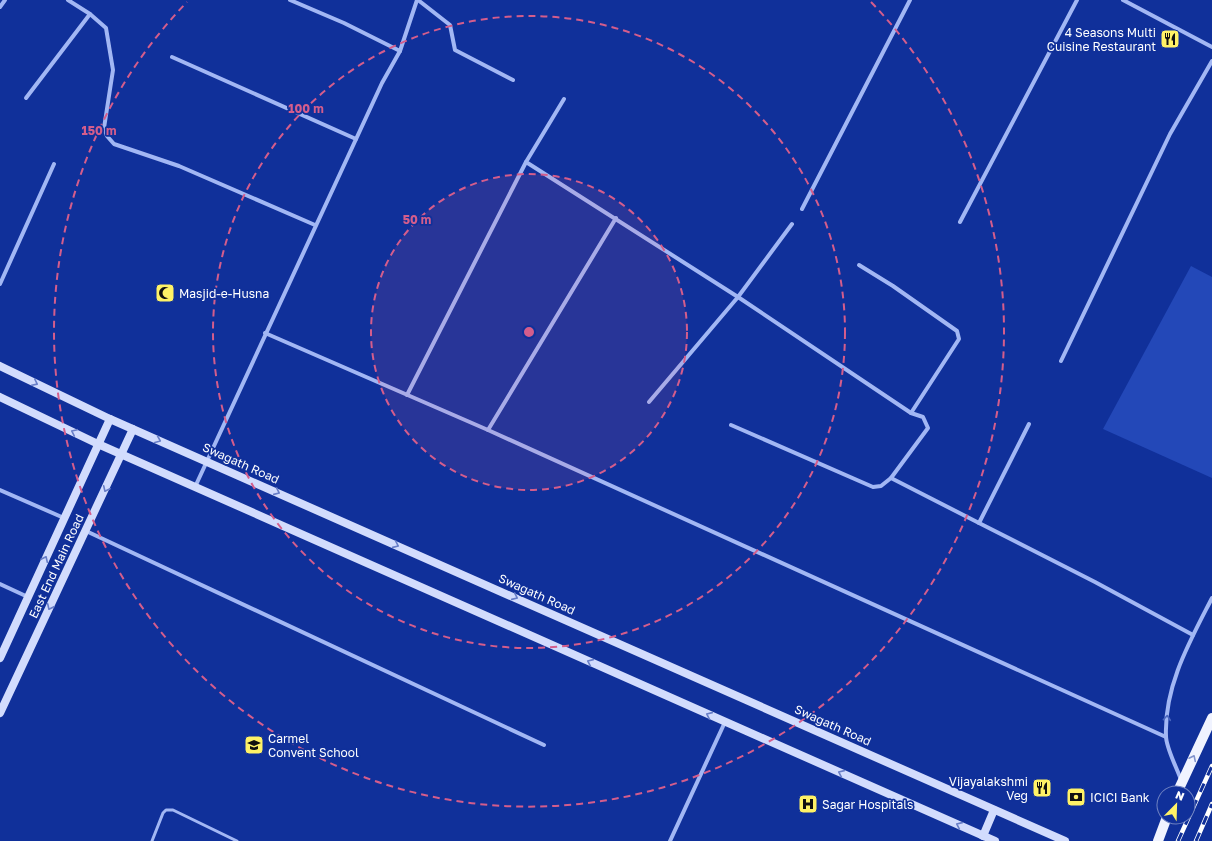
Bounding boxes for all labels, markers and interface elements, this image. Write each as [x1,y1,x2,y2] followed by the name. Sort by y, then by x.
[1047,25,1156,54] place label: 4 Seasons Multi Cuisine Restaurant
[1159,28,1181,50] restaurant icon: 4 Seasons Multi Cuisine Restaurant
[288,101,324,116] text: 100 m
[82,123,116,138] text: 150 m
[403,212,431,227] text: 50 m
[154,282,176,304] mosque icon: Masjid-e-Husna
[179,286,269,301] place label: Masjid-e-Husna
[522,325,536,339] centre of rings
[31,378,38,386] one-way arrow
[71,429,78,437] one-way arrow
[155,435,162,443] one-way arrow
[200,439,282,487] street label: Swagath Road
[103,485,111,493] one-way arrow
[273,487,281,495] one-way arrow
[25,511,87,621] street label: East End Main Road
[392,540,400,548] one-way arrow
[40,556,48,564] one-way arrow
[496,570,578,618] street label: Swagath Road
[511,593,518,601] one-way arrow
[47,603,55,610] one-way arrow
[587,659,594,667] one-way arrow
[792,701,874,749] street label: Swagath Road
[705,711,712,719] one-way arrow
[1163,715,1172,721] one-way arrow
[268,731,359,760] place label: Carmel Convent School
[243,734,265,756] school or university icon: Carmel Convent School
[1188,754,1196,762] one-way arrow
[837,770,845,778] one-way arrow
[949,774,1028,803] place label: Vijayalakshmi Veg
[1031,777,1053,799] restaurant icon: Vijayalakshmi Veg
[1156,785,1196,825] north arrow
[1065,786,1087,808] bank icon: ICICI Bank
[1174,788,1186,803] text: N
[1090,790,1150,805] place label: ICICI Bank
[797,793,819,815] hospital icon: Sagar Hospitals
[822,797,913,812] place label: Sagar Hospitals
[956,822,964,830] one-way arrow

